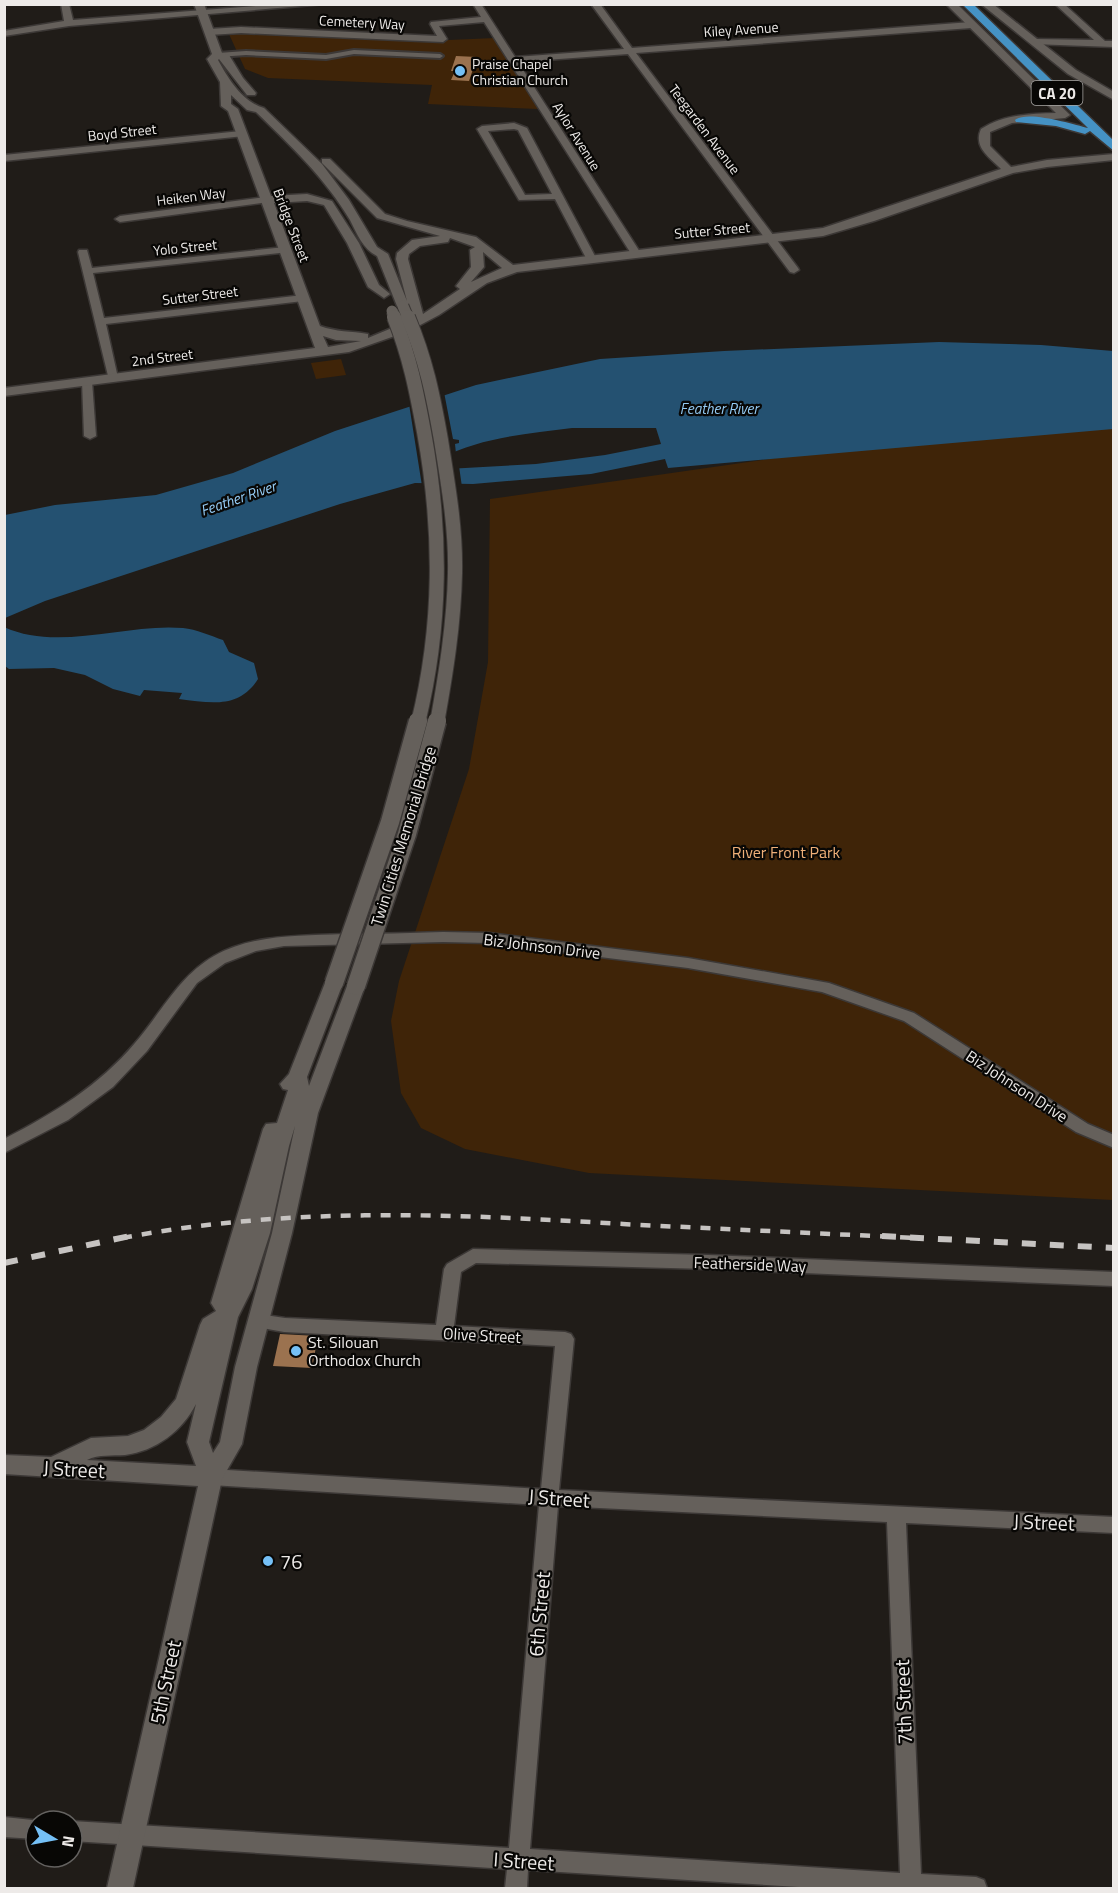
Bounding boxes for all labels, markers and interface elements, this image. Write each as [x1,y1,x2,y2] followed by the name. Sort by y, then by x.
[319,9,406,35] street label: Cemetery Way
[703,16,779,42] street label: Kiley Avenue
[472,53,568,90] place label: Praise Chapel Christian Church
[453,64,467,78] marker: Praise Chapel Christian Church
[664,80,746,178] street label: Teegarden Avenue
[1032,81,1082,105] road number: CA 20
[548,98,606,174] street label: Aylor Avenue
[87,118,158,146] street label: Boyd Street
[155,181,227,211] street label: Heiken Way
[268,185,316,265] street label: Bridge Street
[673,216,751,244] street label: Sutter Street
[152,233,218,261] street label: Yolo Street
[161,280,239,310] street label: Sutter Street
[130,343,194,371] street label: 2nd Street
[680,397,761,420] water label: Feather River
[197,474,281,522] water label: Feather River
[364,743,442,929] street label: Twin Cities Memorial Bridge
[732,840,840,864] park label: River Front Park
[482,927,602,965] street label: Biz Johnson Drive
[961,1044,1073,1128] street label: Biz Johnson Drive
[693,1250,807,1278] street label: Featherside Way
[442,1321,522,1349] street label: Olive Street
[308,1330,421,1372] place label: St. Silouan Orthodox Church
[289,1344,303,1358] marker: St. Silouan Orthodox Church
[42,1452,106,1486] street label: J Street
[527,1480,591,1516] street label: J Street
[1013,1505,1075,1539] street label: J Street
[280,1546,302,1577] place label: 76
[261,1554,275,1568] marker: 76
[520,1570,558,1658] street label: 6th Street
[141,1637,189,1727] street label: 5th Street
[886,1659,920,1745] street label: 7th Street
[24,1809,84,1869] north arrow
[56,1834,82,1849] text: N
[493,1843,555,1879] street label: I Street

